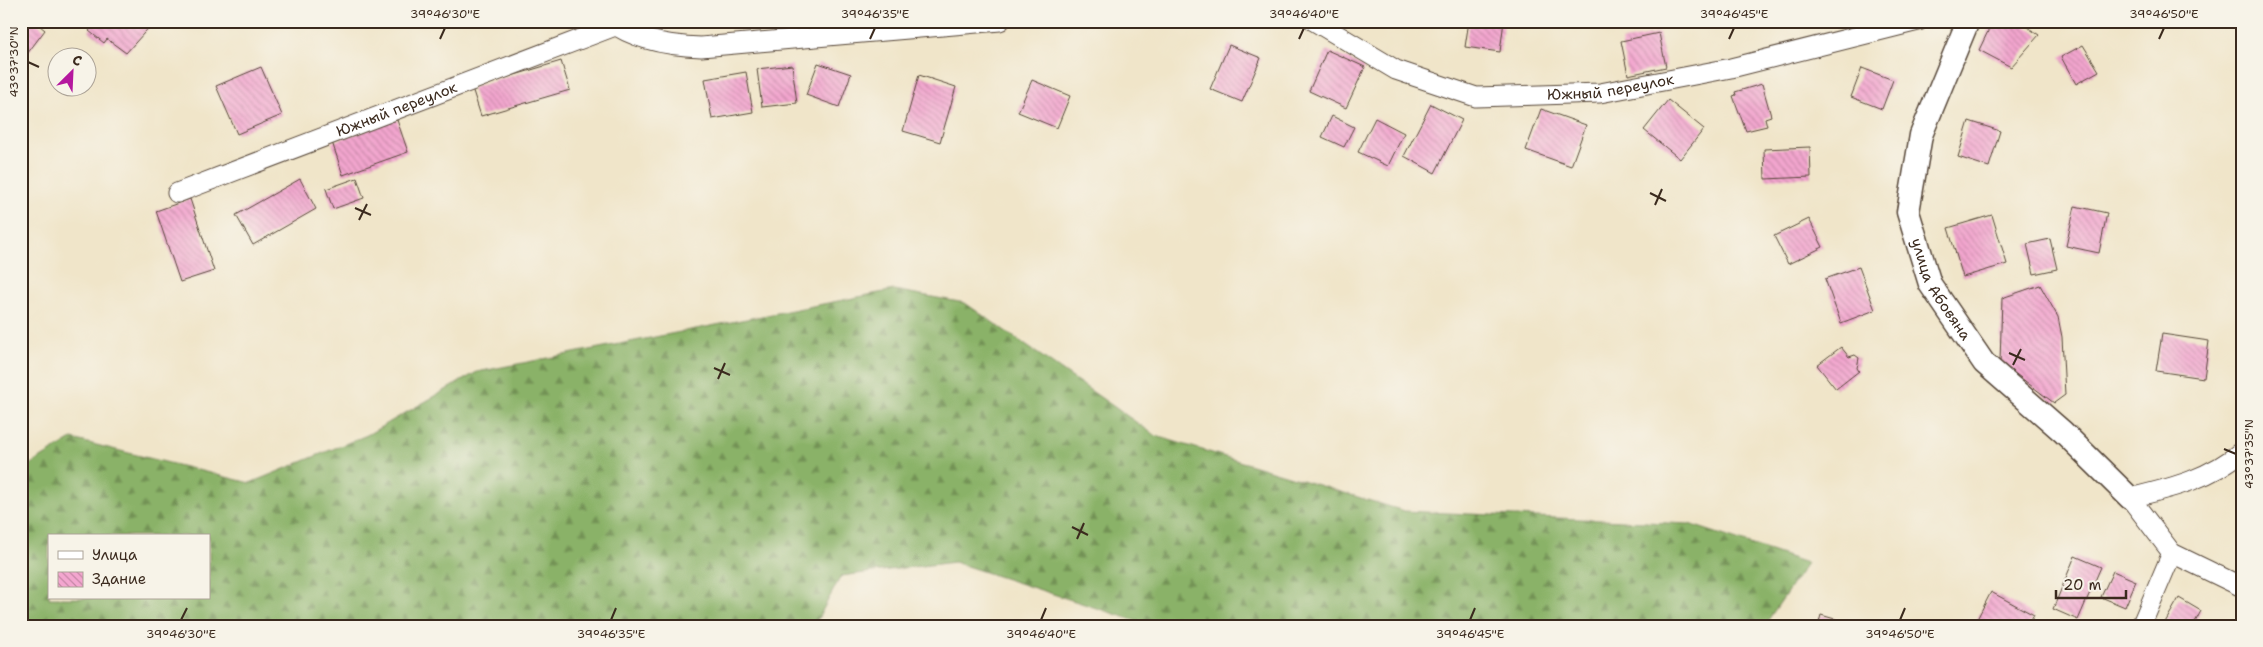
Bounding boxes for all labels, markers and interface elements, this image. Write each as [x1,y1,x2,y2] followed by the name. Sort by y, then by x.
[410,6,480,22] text: 39°46'30"E
[841,6,909,22] text: 39°46'35"E
[1269,6,1339,22] text: 39°46'40"E
[1700,6,1768,22] text: 39°46'45"E
[2129,6,2199,22] text: 39°46'50"E
[6,26,22,98] text: 43°37'30"N
[48,48,98,98] north arrow
[70,50,85,70] text: С
[1547,69,1675,105] street label: Южный переулок
[333,77,460,141] street label: Южный переулок
[1907,236,1976,345] street label: улица Абовяна
[2241,419,2257,489] text: 43°37'35"N
[48,534,210,600] legend
[92,545,138,565] text: Улица
[2056,567,2126,599] scale bar
[92,569,146,589] text: Здание
[2063,575,2102,595] text: 20 m
[146,626,216,642] text: 39°46'30"E
[577,626,645,642] text: 39°46'35"E
[1006,626,1076,642] text: 39°46'40"E
[1436,626,1504,642] text: 39°46'45"E
[1865,626,1935,642] text: 39°46'50"E

